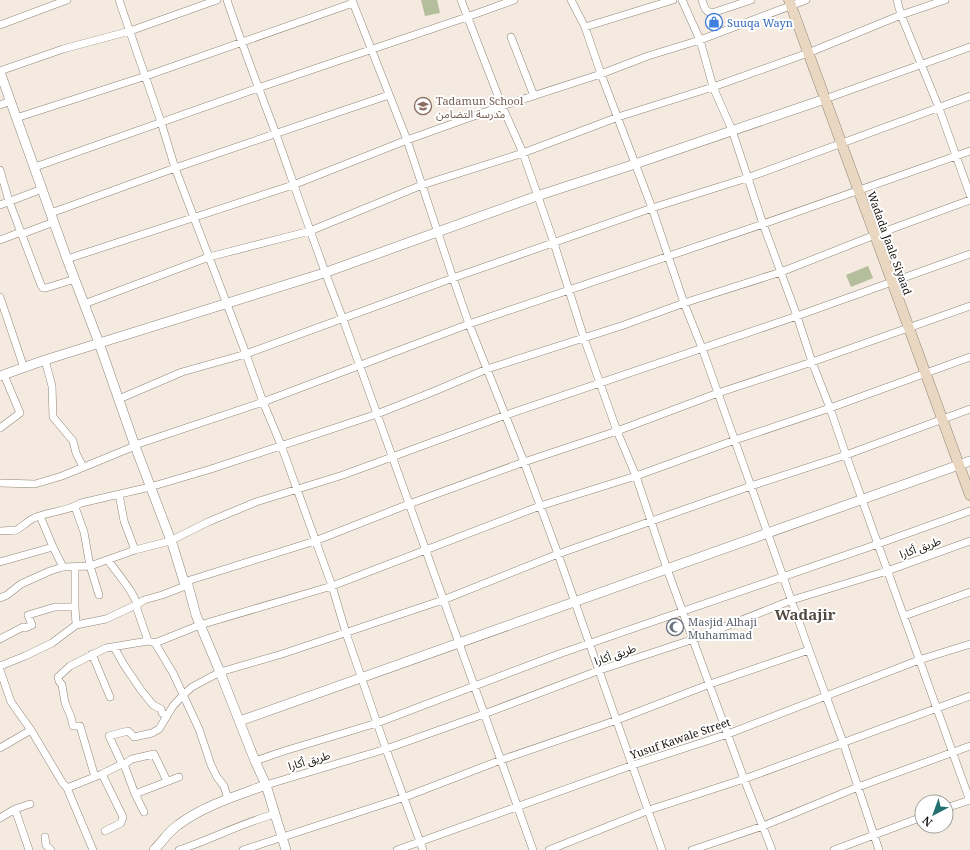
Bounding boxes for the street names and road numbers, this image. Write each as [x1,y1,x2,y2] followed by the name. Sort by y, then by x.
[864,189,916,297] street label: Wadada Jaale Siyaad
[897,533,943,561] street label: طريق أكارا
[592,640,638,668] street label: طريق أكارا
[627,714,732,763] street label: Yusuf Kawale Street
[286,747,332,773] street label: طريق أكارا

